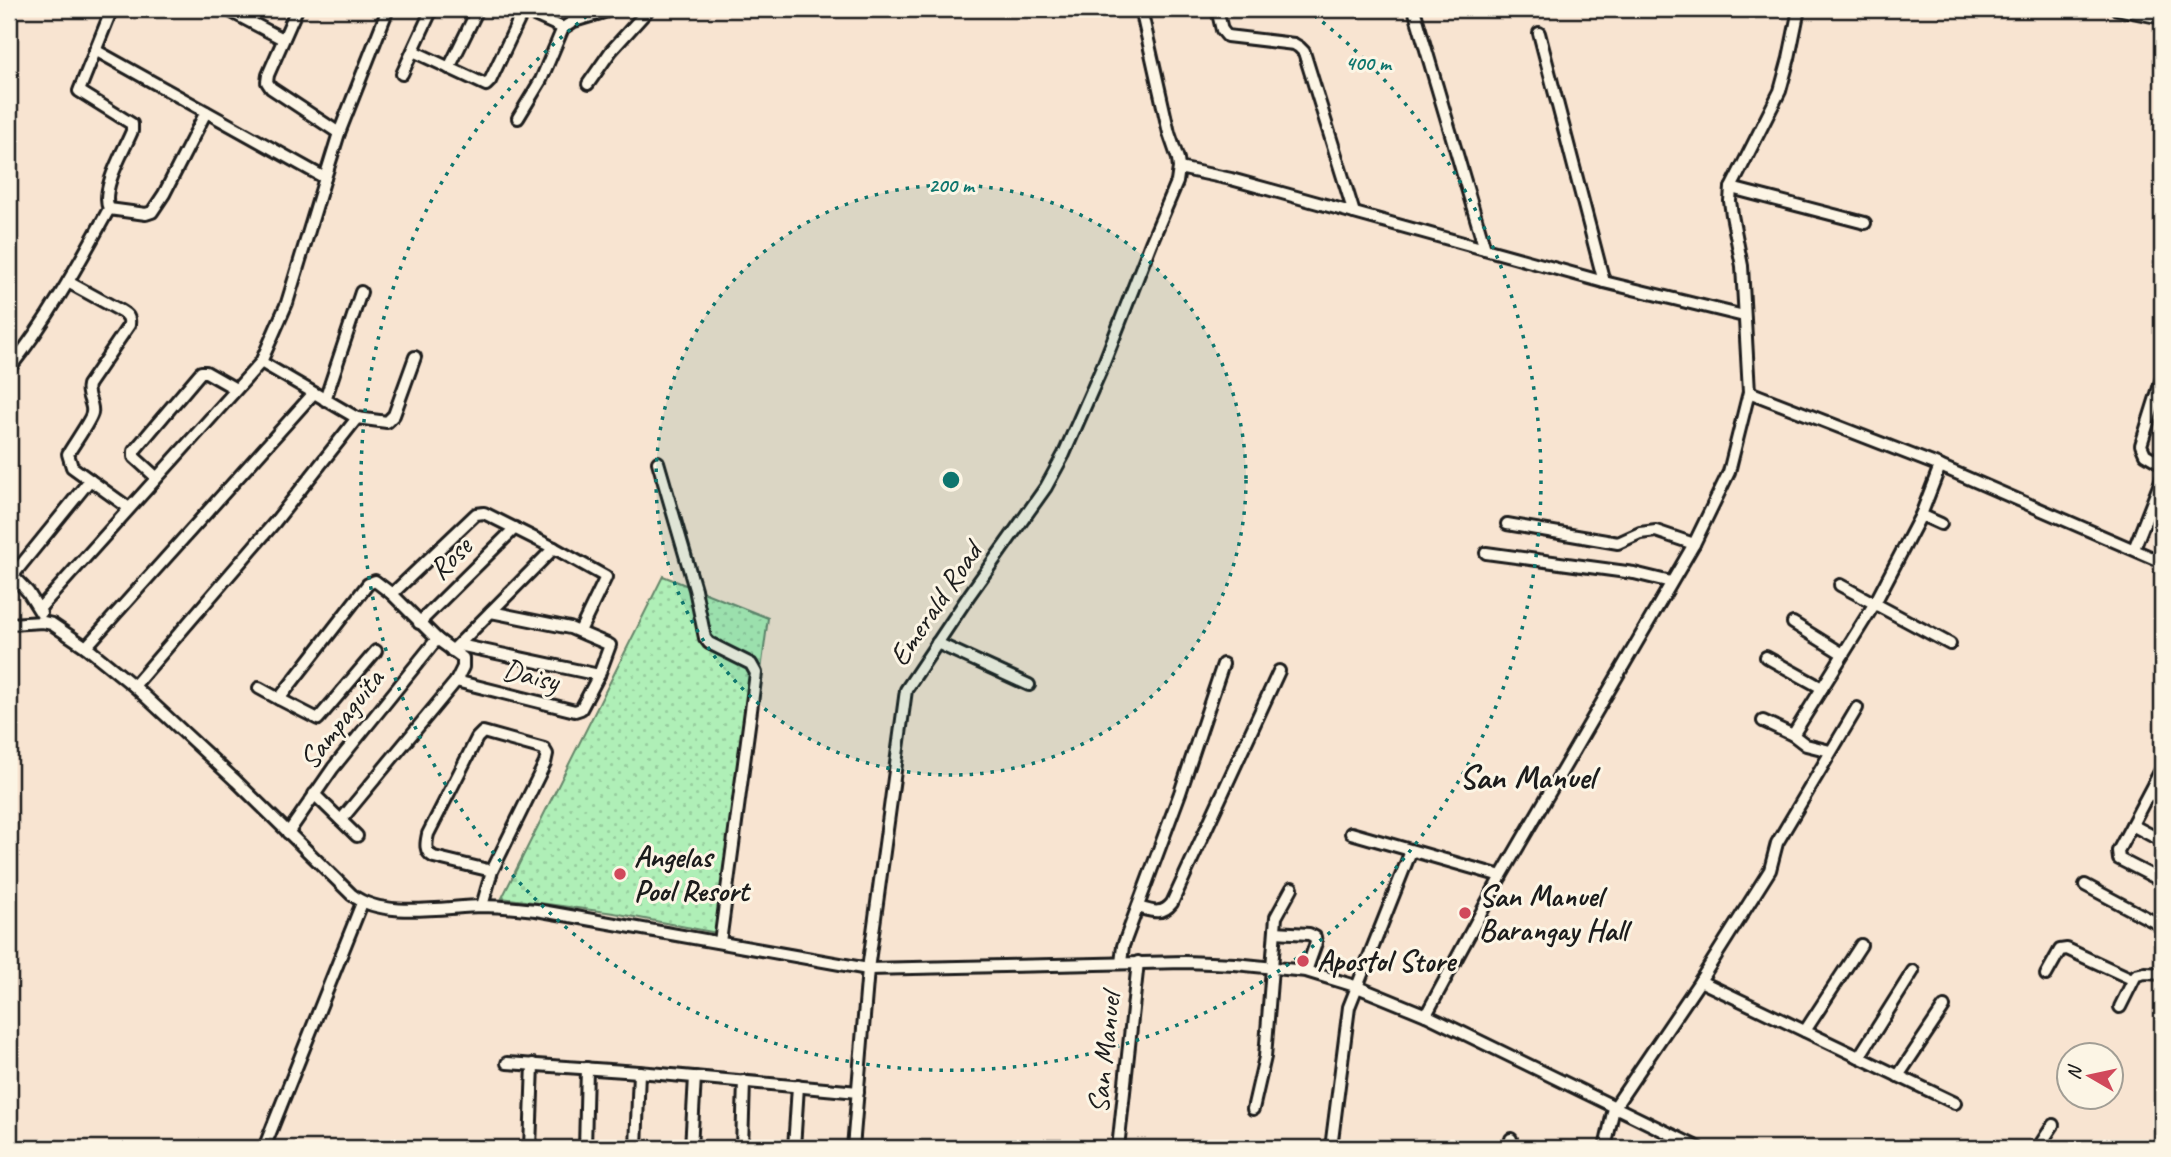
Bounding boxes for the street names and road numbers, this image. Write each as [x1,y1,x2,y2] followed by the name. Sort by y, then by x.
[420,527,481,588] street label: Rose
[880,532,992,673] street label: Emerald Road
[499,650,565,701] street label: Daisy
[290,660,393,777] street label: Sampaguita
[1079,986,1130,1115] street label: San Manuel

